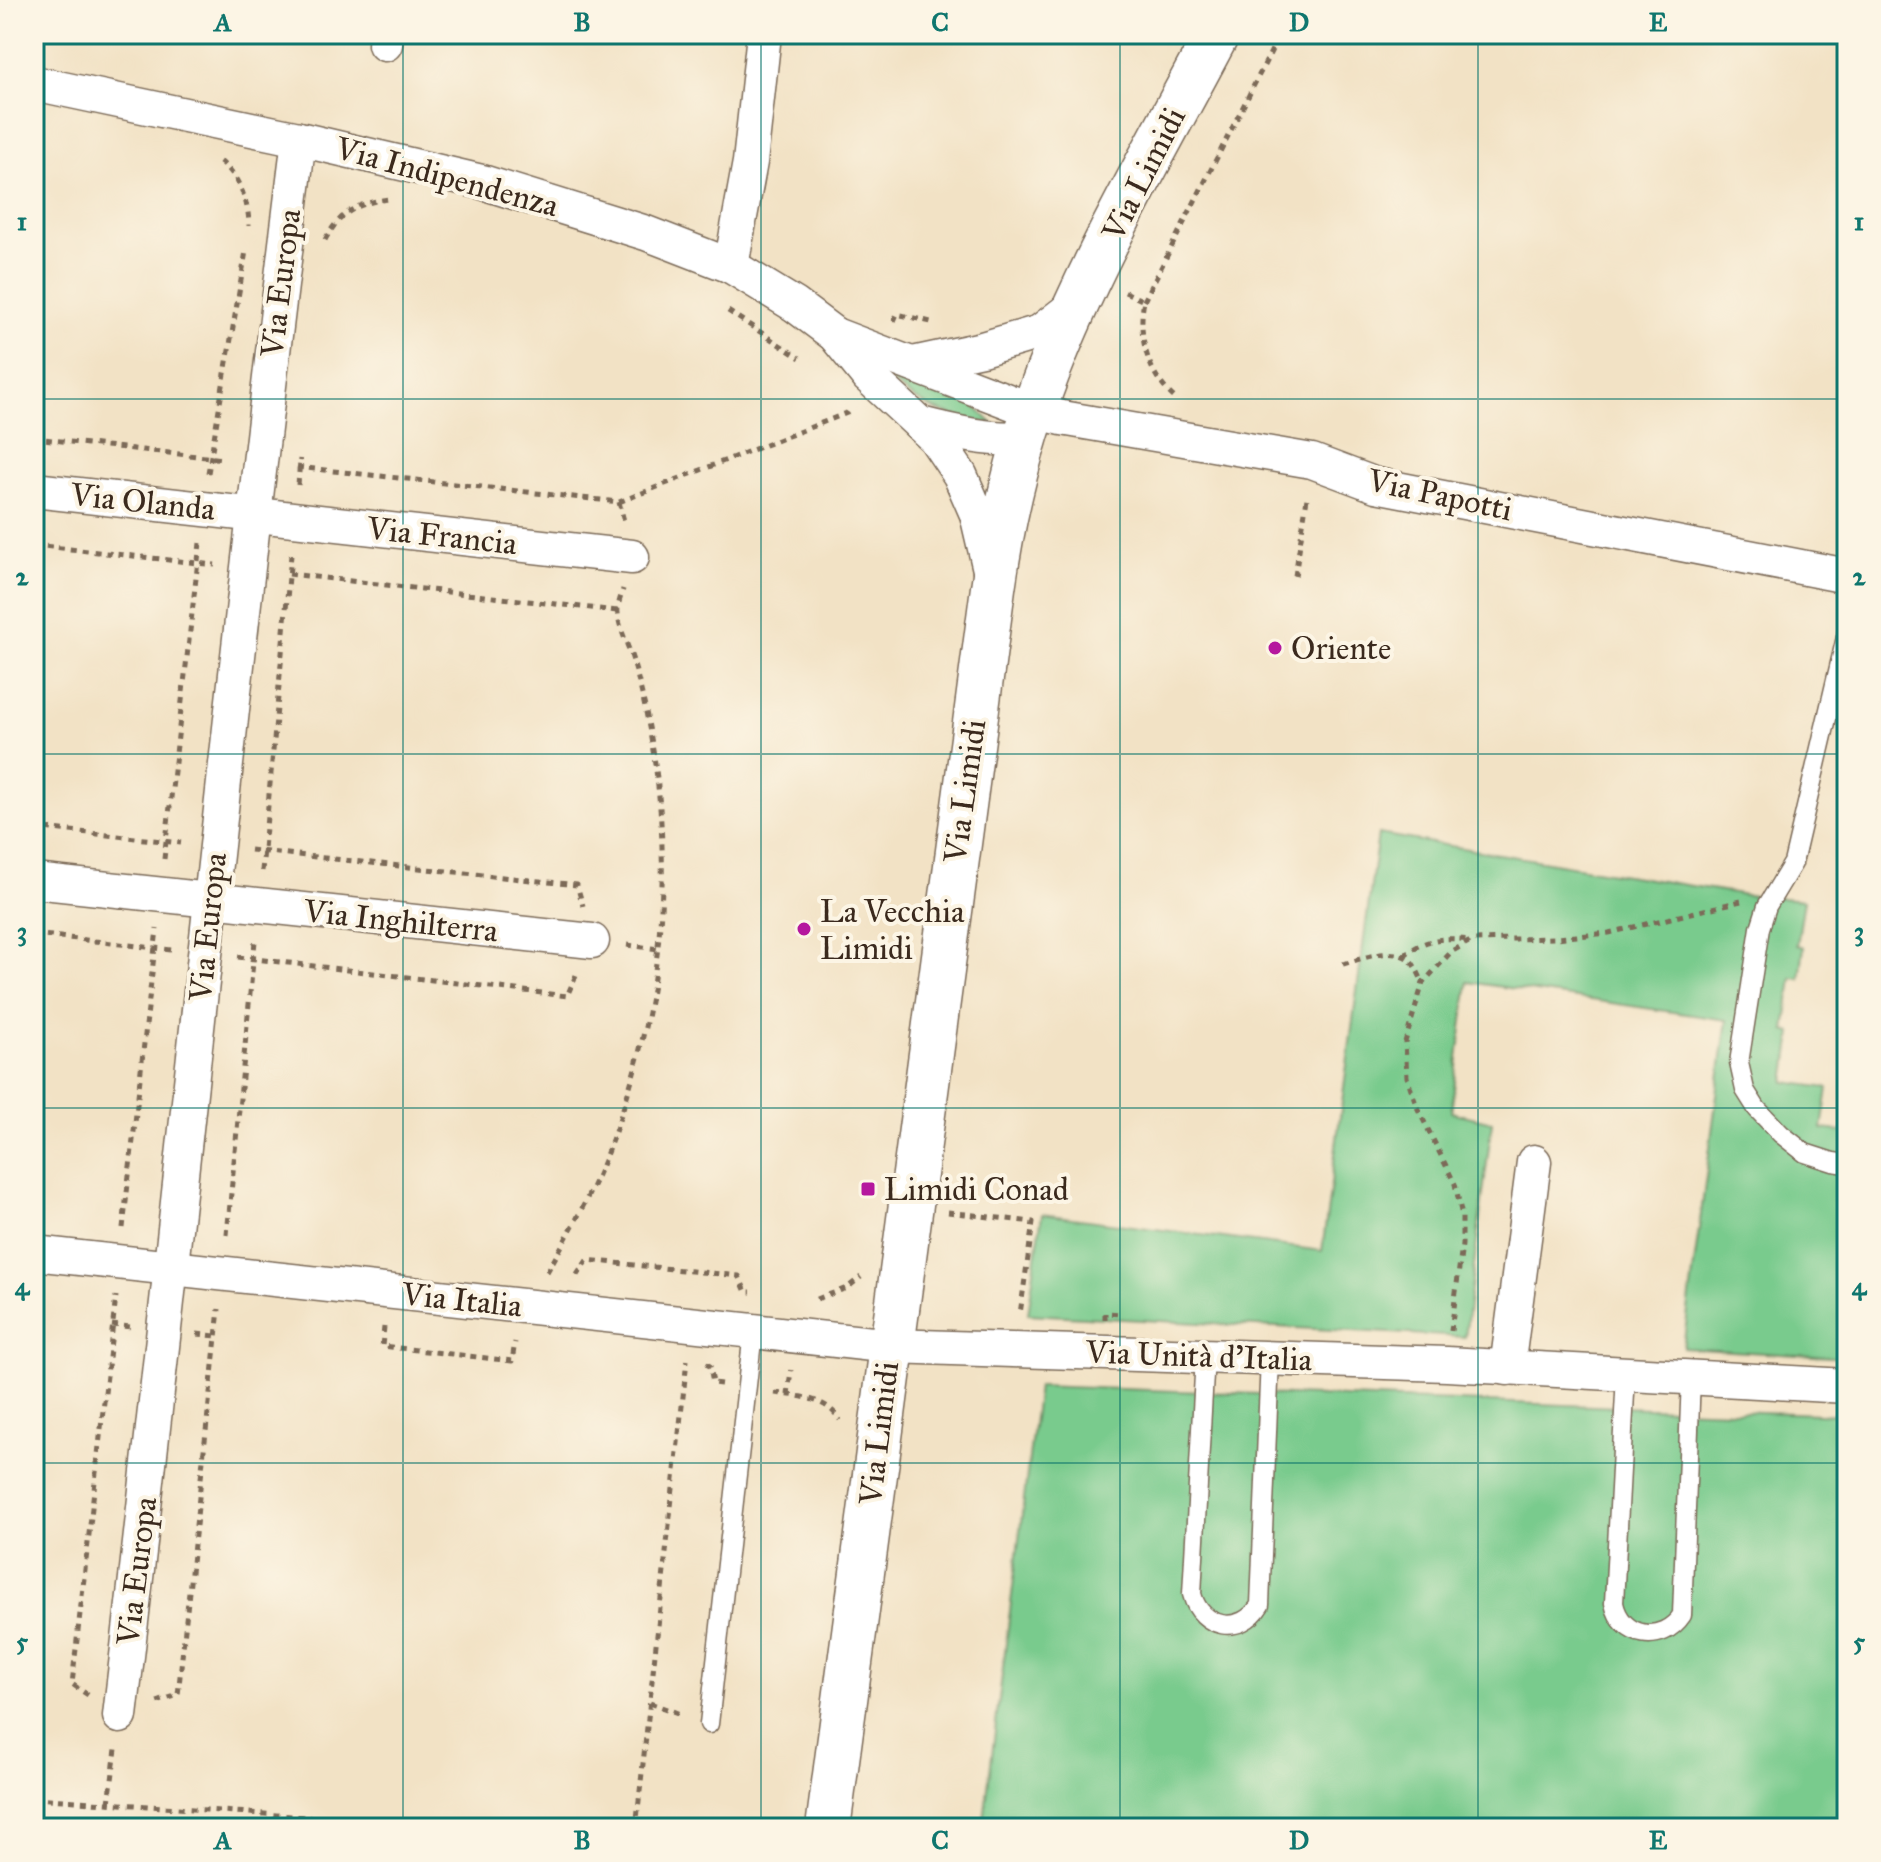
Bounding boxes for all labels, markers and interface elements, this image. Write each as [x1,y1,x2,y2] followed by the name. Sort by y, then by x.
[212,6,232,38] text: A
[573,6,591,38] text: B
[931,6,949,38] text: C
[1289,6,1309,38] text: D
[1649,6,1668,38] text: E
[1093,101,1194,248] street label: Via Limidi
[330,128,563,226] street label: Via Indipendenza
[17,205,27,237] text: 1
[1854,205,1864,237] text: 1
[252,206,310,360] street label: Via Europa
[1363,460,1516,529] street label: Via Papotti
[68,475,218,529] street label: Via Olanda
[364,509,519,563] street label: Via Francia
[16,560,30,592] text: 2
[1853,560,1867,592] text: 2
[1291,629,1391,668] place label: Oriente
[1266,639,1284,657] marker: Oriente
[936,717,994,866] street label: Via Limidi
[181,850,235,1004] street label: Via Europa
[301,891,500,951] street label: Via Inghilterra
[820,892,965,968] place label: La Vecchia Limidi
[17,915,27,947] text: 3
[1854,915,1864,947] text: 3
[795,920,813,938] marker: La Vecchia Limidi
[884,1170,1069,1209] place label: Limidi Conad
[859,1180,877,1198] marker: Limidi Conad
[15,1270,31,1302] text: 4
[1852,1270,1868,1302] text: 4
[399,1274,524,1326] street label: Via Italia
[1084,1333,1313,1379] street label: Via Unità d'Italia
[851,1359,907,1508] street label: Via Limidi
[108,1494,166,1648] street label: Via Europa
[16,1625,29,1657] text: 5
[1853,1625,1866,1657] text: 5
[212,1824,232,1856] text: A
[573,1824,591,1856] text: B
[931,1824,949,1856] text: C
[1289,1824,1309,1856] text: D
[1649,1824,1668,1856] text: E

